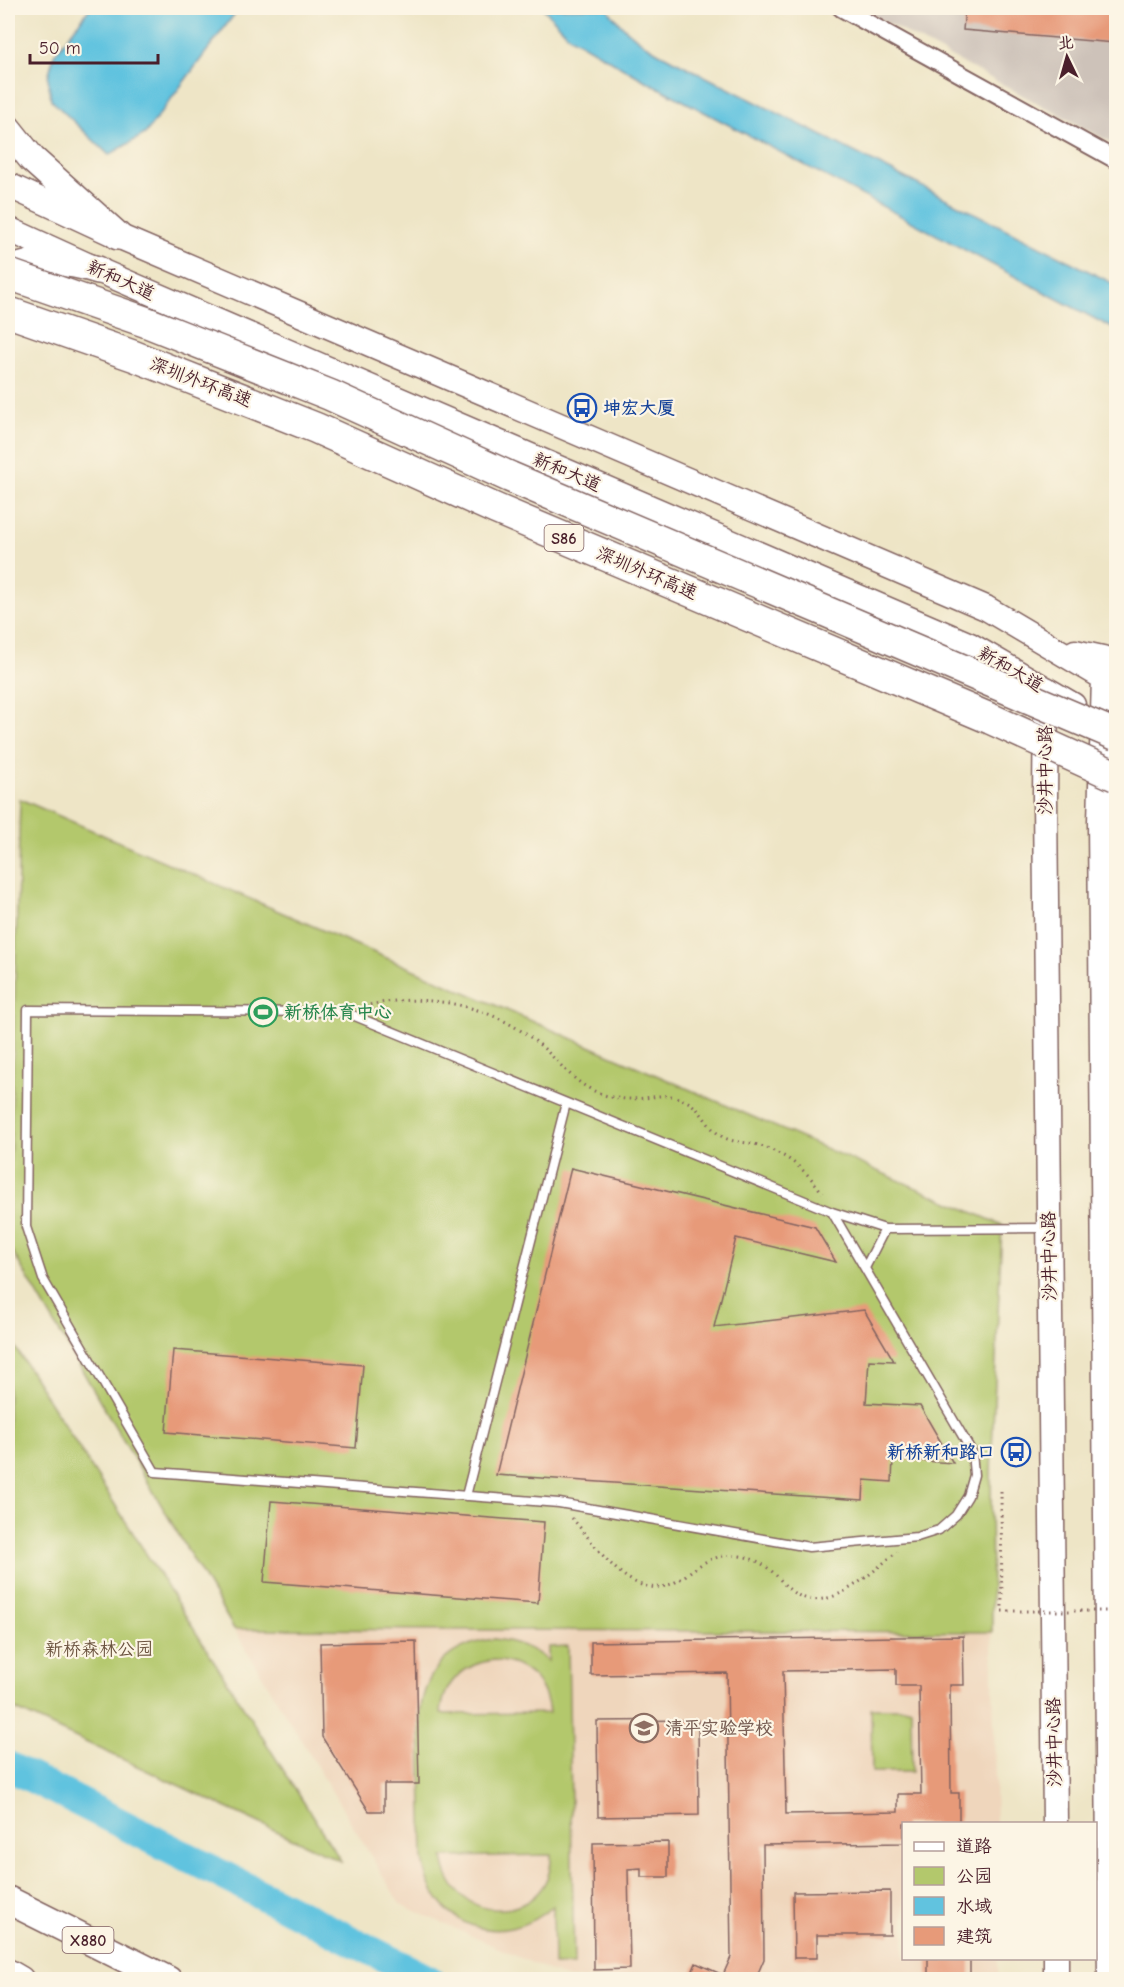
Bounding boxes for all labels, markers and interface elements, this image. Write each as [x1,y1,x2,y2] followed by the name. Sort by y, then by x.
[30,27,158,65] scale bar
[1037,27,1097,87] north arrow
[1057,33,1075,53] text: 北
[39,38,81,59] text: 50 m
[84,256,158,305] street label: 新和大道
[147,353,255,412] street label: 深圳外环高速
[566,392,598,424] bus stop icon: 坤宏大厦
[603,398,675,419] place label: 坤宏大厦
[530,449,604,496] street label: 新和大道
[544,525,584,551] road number: S86
[593,543,701,604] street label: 深圳外环高速
[974,642,1047,697] street label: 新和大道
[1035,725,1056,815] street label: 沙井中心路
[247,996,279,1028] sports icon: 新桥体育中心
[284,1002,392,1023] place label: 新桥体育中心
[1038,1211,1061,1301] street label: 沙井中心路
[1000,1436,1032,1468] bus stop icon: 新桥新和路口
[887,1442,995,1463] place label: 新桥新和路口
[45,1639,153,1660] park label: 新桥森林公园
[1043,1697,1066,1787] street label: 沙井中心路
[628,1712,660,1744] school or university icon: 清平实验学校
[665,1718,773,1739] place label: 清平实验学校
[902,1822,1097,1960] legend
[956,1836,992,1857] text: 道路
[956,1866,992,1887] text: 公园
[956,1896,992,1917] text: 水域
[956,1926,992,1947] text: 建筑
[62,1927,113,1953] road number: X880

